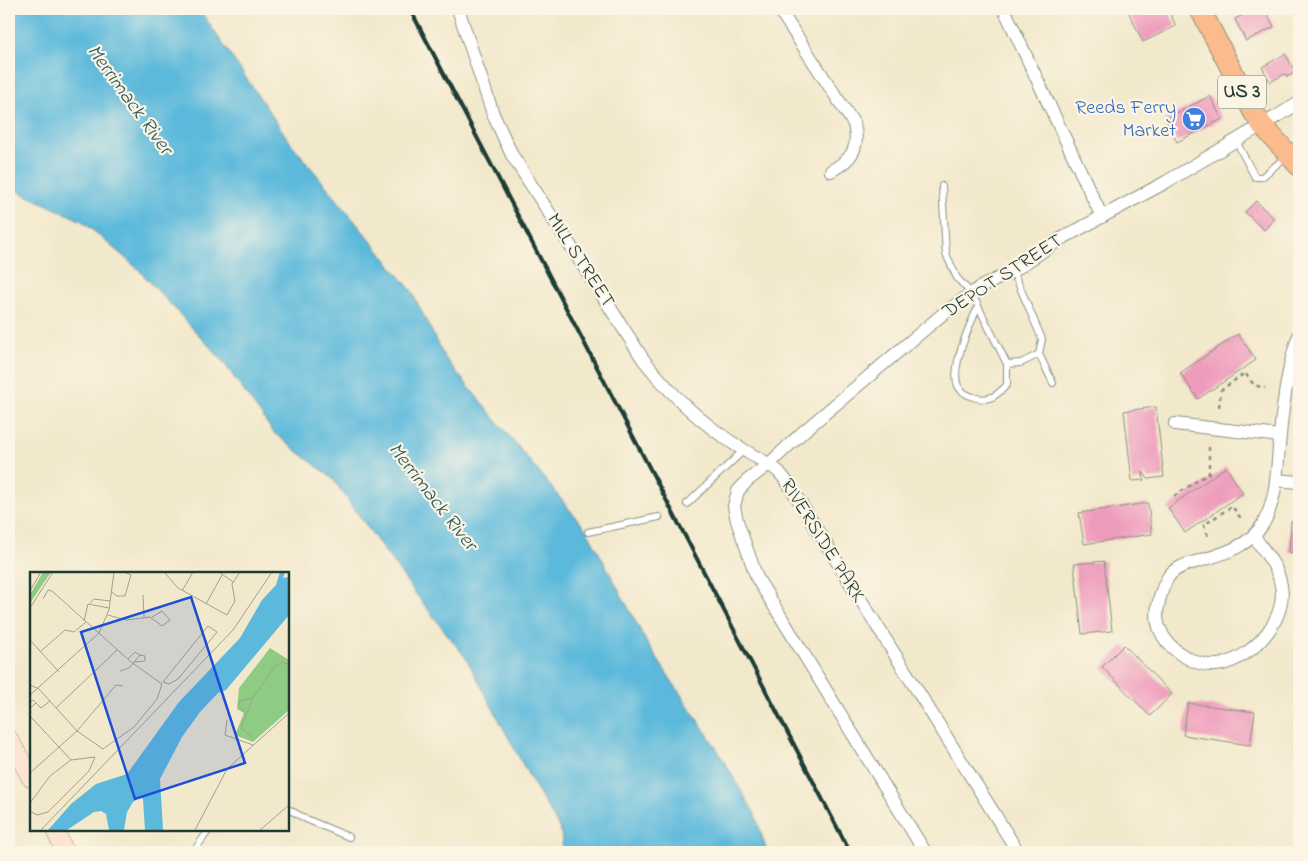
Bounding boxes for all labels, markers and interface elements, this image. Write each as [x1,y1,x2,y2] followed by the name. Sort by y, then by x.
[79,38,181,164] water label: Merrimack River
[1218,75,1266,108] road number: US 3
[1075,94,1176,146] place label: Reeds Ferry Market
[1181,106,1207,132] supermarket icon: Reeds Ferry Market
[539,208,621,314] street label: MILL STREET
[936,227,1069,327] street label: DEPOT STREET
[380,436,485,560] water label: Merrimack River
[772,473,872,609] street label: RIVERSIDE PARK
[30,572,289,831] inset map

